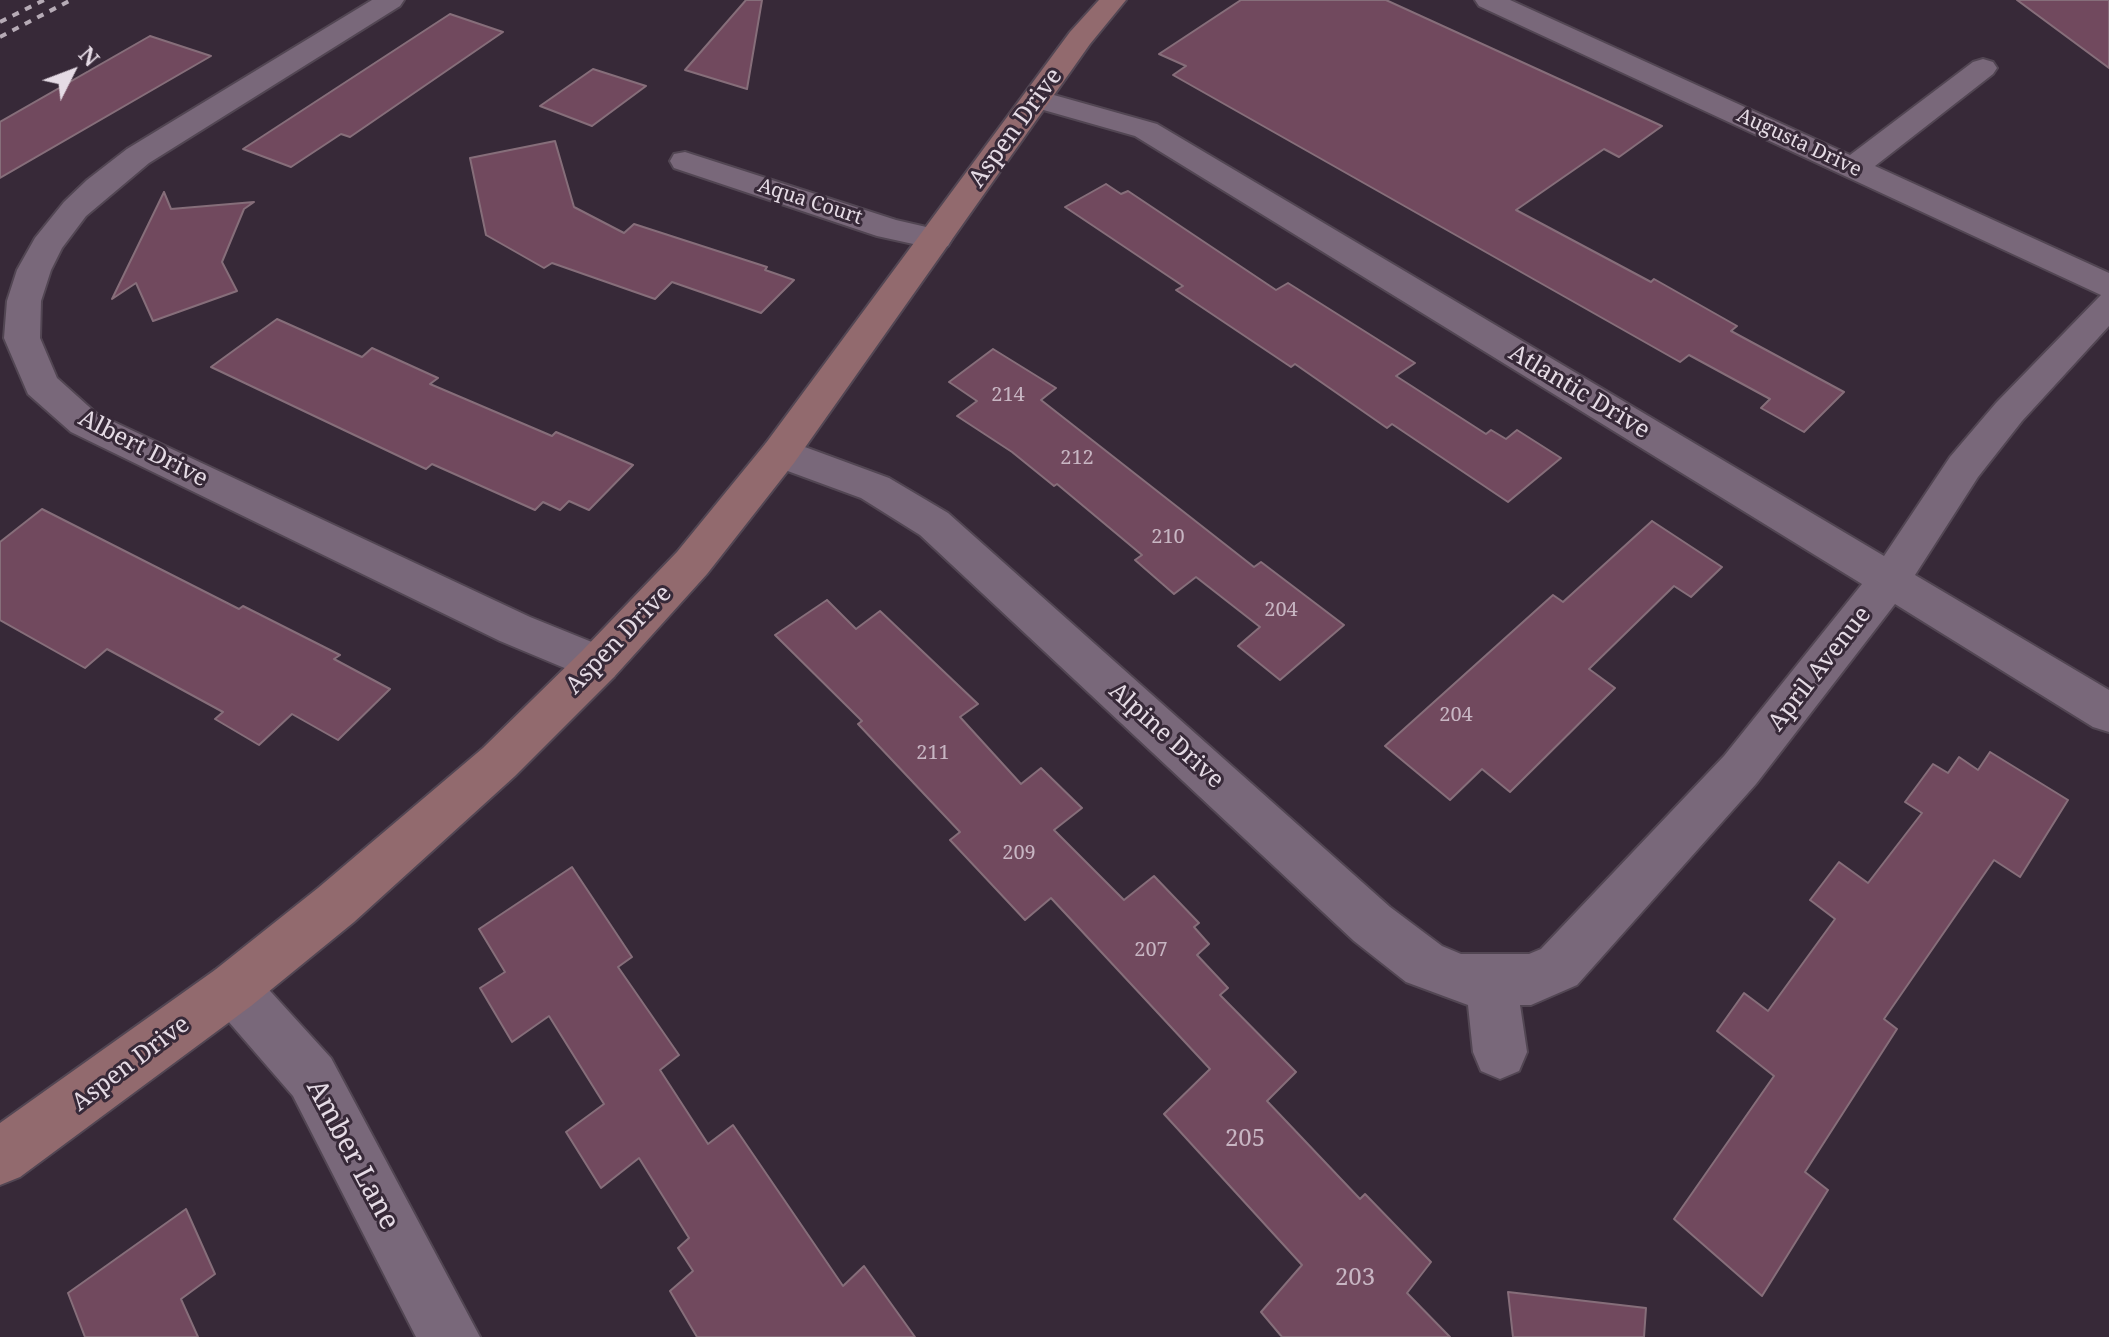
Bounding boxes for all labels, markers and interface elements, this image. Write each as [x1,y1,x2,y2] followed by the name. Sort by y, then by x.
[32,32,112,112] north arrow
[73,39,107,72] text: N
[963,63,1069,193] street label: Aspen Drive
[1733,104,1865,182] street label: Augusta Drive
[755,174,865,230] street label: Aqua Court
[1503,339,1655,445] street label: Atlantic Drive
[991,383,1025,407] house number: 214
[74,404,212,494] street label: Albert Drive
[1060,446,1094,470] house number: 212
[1151,525,1185,549] house number: 210
[560,580,678,700] street label: Aspen Drive
[1264,598,1298,622] house number: 204
[1762,601,1878,737] street label: April Avenue
[1103,677,1229,795] street label: Alpine Drive
[1439,703,1473,727] house number: 204
[916,741,950,765] house number: 211
[1002,841,1036,865] house number: 209
[1134,938,1168,962] house number: 207
[66,1010,196,1118] street label: Aspen Drive
[298,1074,406,1236] street label: Amber Lane
[1225,1125,1265,1153] house number: 205
[1335,1264,1375,1292] house number: 203

